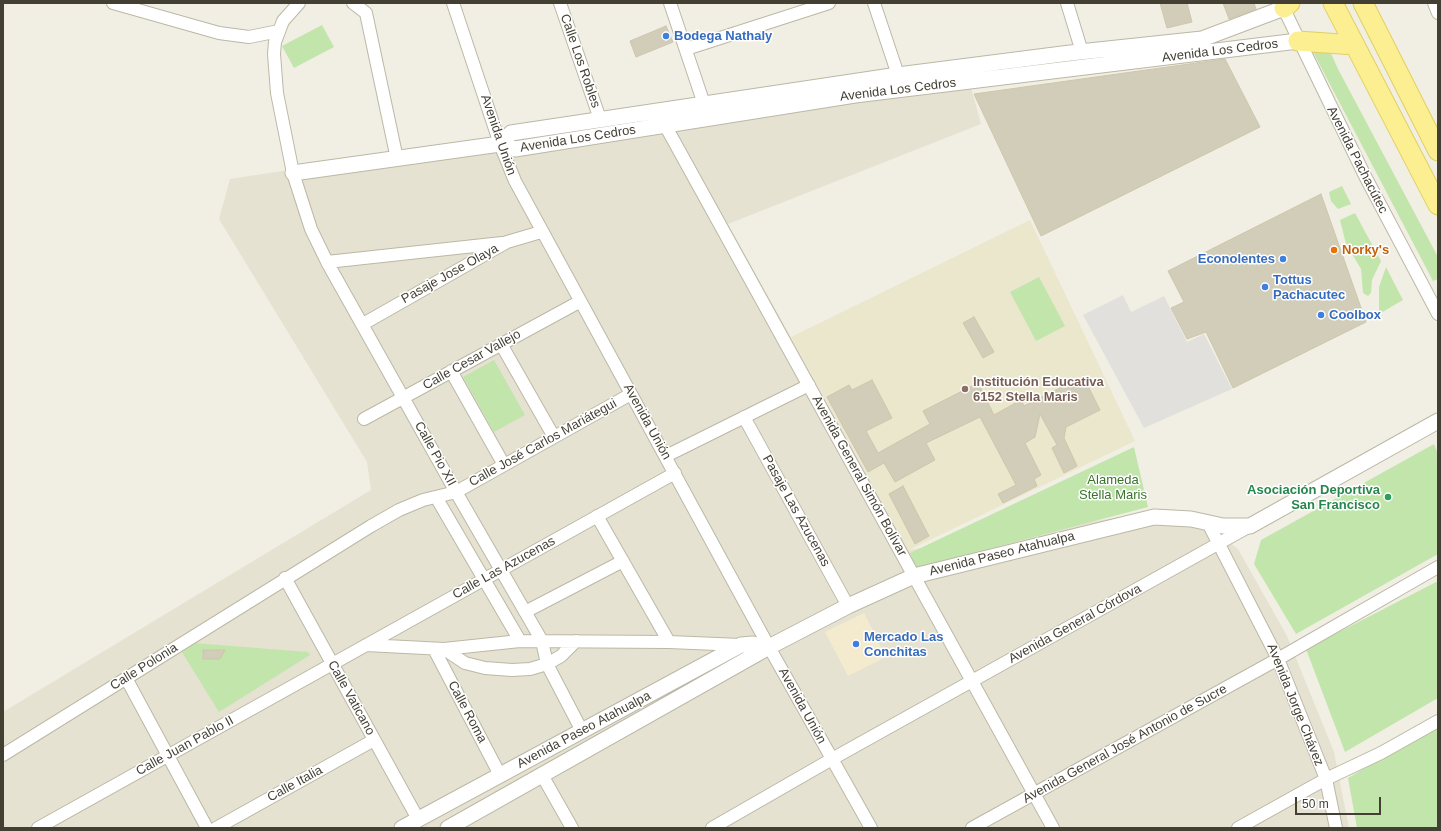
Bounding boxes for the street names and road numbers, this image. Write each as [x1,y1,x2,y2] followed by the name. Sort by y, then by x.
[557,12,603,110] street label: Calle Los Robles
[1161,36,1279,66] street label: Avenida Los Cedros
[839,75,957,105] street label: Avenida Los Cedros
[477,93,519,177] street label: Avenida Unión
[1323,104,1391,216] street label: Avenida Pachacútec
[519,122,637,156] street label: Avenida Los Cedros
[399,241,501,307] street label: Pasaje Jose Olaya
[420,327,524,393] street label: Calle Cesar Vallejo
[620,381,674,463] street label: Avenida Unión
[808,393,910,559] street label: Avenida General Simón Bolívar
[467,396,619,490] street label: Calle José Carlos Mariátegui
[411,419,459,489] street label: Calle Pio XII
[759,453,833,569] street label: Pasaje Las Azucenas
[928,528,1076,580] street label: Avenida Paseo Atahualpa
[450,533,558,603] street label: Calle Las Azucenas
[1006,581,1144,667] street label: Avenida General Córdova
[107,640,181,694] street label: Calle Polonia
[1263,642,1327,768] street label: Avenida Jorge Chávez
[324,658,378,738] street label: Calle Vaticano
[775,665,829,747] street label: Avenida Unión
[444,678,490,746] street label: Calle Roma
[1020,681,1230,807] street label: Avenida General José Antonio de Sucre
[514,688,654,772] street label: Avenida Paseo Atahualpa
[133,713,237,779] street label: Calle Juan Pablo II
[265,762,325,806] street label: Calle Italia

